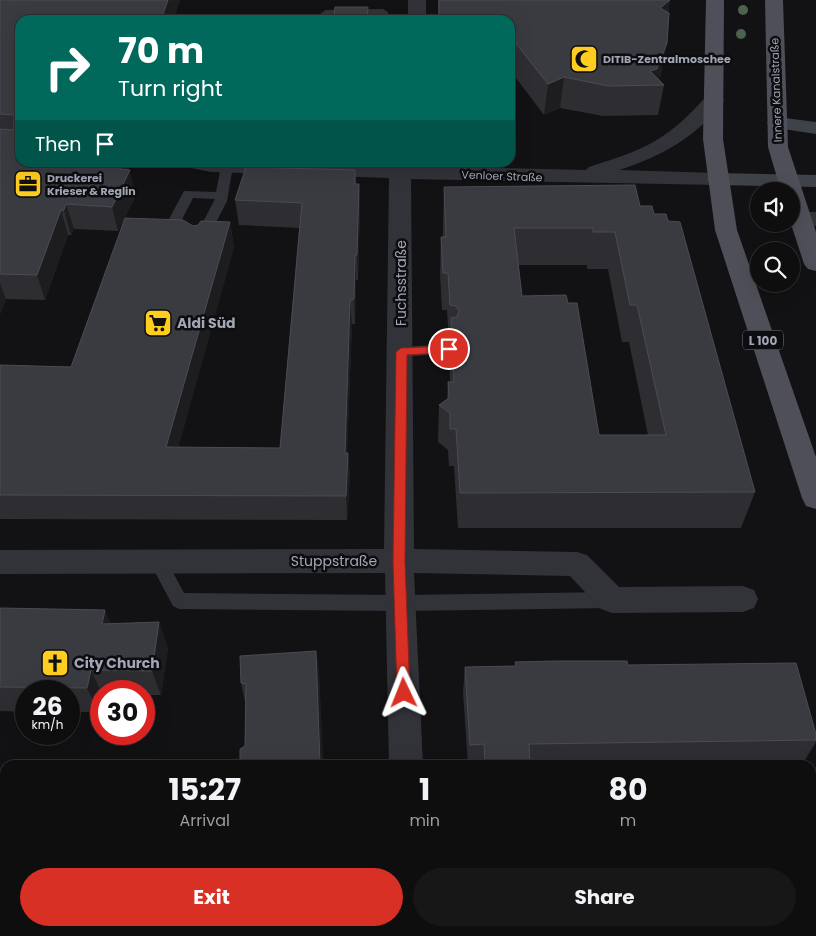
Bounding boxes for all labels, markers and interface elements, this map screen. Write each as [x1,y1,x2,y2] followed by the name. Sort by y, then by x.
[118,26,204,75] text: 70 m
[35,35,100,100] icon: right
[766,37,786,142] street label: Innere Kanalstraße
[569,44,599,74] mosque icon: DITIB-Zentralmoschee
[603,51,731,67] place label: DITIB-Zentralmoschee
[118,73,223,104] text: Turn right
[91,130,119,158] icon: arrive
[35,131,81,158] text: Then
[461,167,543,185] street label: Venloer Straße
[13,169,43,199] office icon: Druckerei Krieser & Reglin
[47,170,136,199] place label: Druckerei Krieser & Reglin
[750,182,800,292] map controls
[750,182,800,232] button: sound
[391,240,411,326] street label: Fuchsstraße
[750,242,800,292] button: search
[143,308,173,338] supermarket icon: Aldi Süd
[177,313,236,333] place label: Aldi Süd
[428,328,470,370] pin
[743,330,783,350] road number: L 100
[435,335,463,363] icon: arrive
[291,551,378,571] street label: Stuppstraße
[40,648,70,678] church icon: City Church
[74,653,160,673] place label: City Church
[377,666,429,718] position arrow
[90,680,155,745] speed limit sign: 30
[32,689,63,724] text: 26
[32,716,63,733] text: km/h
[168,768,241,811] text: 15:27
[419,768,430,811] text: 1
[609,768,648,811] text: 80
[180,809,230,832] text: Arrival
[409,809,440,832] text: min
[620,809,636,832] text: m
[20,868,403,926] button: Exit
[413,868,796,926] button: Share

